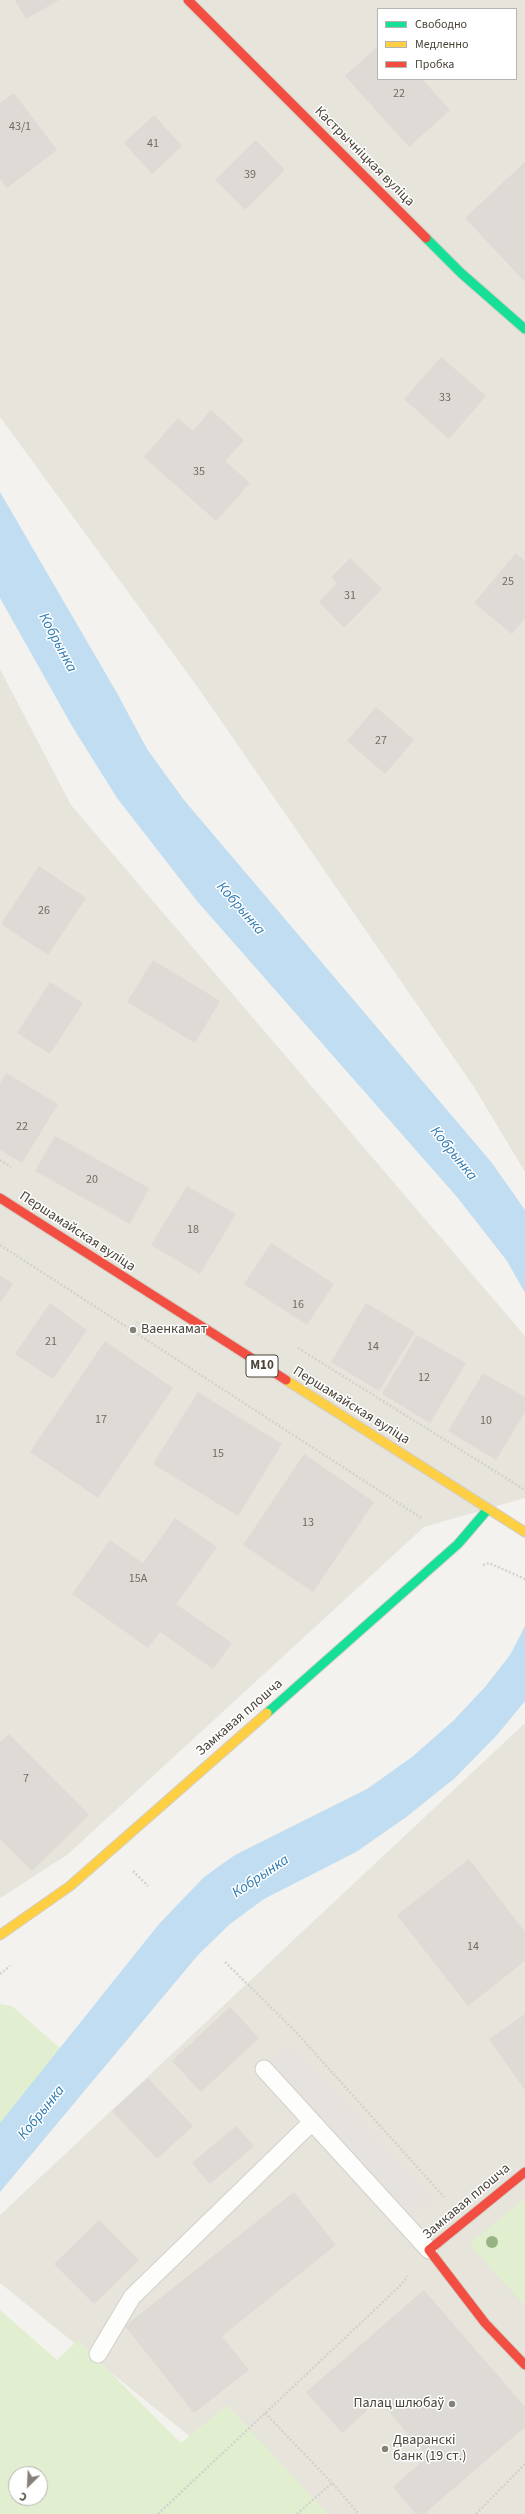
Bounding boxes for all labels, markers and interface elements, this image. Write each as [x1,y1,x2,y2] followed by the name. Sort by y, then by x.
[377,8,517,80] legend
[415,16,467,33] text: Свободно
[415,36,469,53] text: Медленно
[415,56,454,73] text: Пробка
[393,87,405,101] house number: 22
[311,104,417,210] street label: Кастрычніцкая вуліца
[9,120,31,134] house number: 43/1
[147,137,159,151] house number: 41
[244,168,256,182] house number: 39
[439,391,451,405] house number: 33
[193,465,205,479] house number: 35
[502,575,514,589] house number: 25
[344,589,356,603] house number: 31
[34,610,80,676] water label: Кобрынка
[375,734,387,748] house number: 27
[212,879,268,939] water label: Кобрынка
[38,904,50,918] house number: 26
[16,1120,28,1134] house number: 22
[426,1123,480,1185] water label: Кобрынка
[86,1173,98,1187] house number: 20
[16,1188,138,1276] street label: Першамайская вуліца
[187,1223,199,1237] house number: 18
[292,1298,304,1312] house number: 16
[141,1322,207,1338] place label: Ваенкамат
[128,1325,138,1335] marker: Ваенкамат
[45,1335,57,1349] house number: 21
[367,1340,379,1354] house number: 14
[246,1355,278,1377] road number: М10
[289,1363,413,1449] street label: Першамайская вуліца
[418,1371,430,1385] house number: 12
[95,1413,107,1427] house number: 17
[480,1414,492,1428] house number: 10
[212,1447,224,1461] house number: 15
[302,1516,314,1530] house number: 13
[129,1572,147,1586] house number: 15А
[193,1676,287,1760] street label: Замкавая плошча
[23,1772,29,1786] house number: 7
[229,1851,293,1903] water label: Кобрынка
[467,1940,479,1954] house number: 14
[15,2082,69,2144] water label: Кобрынка
[420,2160,514,2244] street label: Замкавая плошча
[353,2396,444,2412] place label: Палац шлюбаў
[447,2399,457,2409] marker: Палац шлюбаў
[393,2433,467,2466] place label: Дваранскі банк (19 ст.)
[380,2444,390,2454] marker: Дваранскі банк (19 ст.)
[8,2466,48,2506] north arrow
[17,2488,29,2505] text: С

